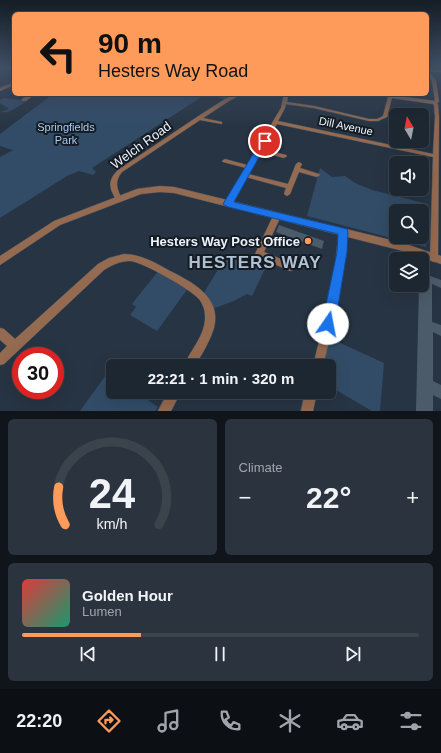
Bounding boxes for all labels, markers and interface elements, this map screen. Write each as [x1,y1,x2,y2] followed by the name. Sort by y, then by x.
[32,28,84,80] icon: left
[98,28,162,59] text: 90 m
[98,61,248,81] text: Hesters Way Road
[389,108,429,148] north arrow
[389,108,429,292] map controls
[318,114,374,138] street label: Dill Avenue
[108,118,174,172] street label: Welch Road
[37,121,95,146] park label: Springfields Park
[248,124,282,158] pin
[254,130,276,152] icon: arrive
[389,156,429,196] button: sound
[389,204,429,244] button: search
[150,234,300,249] place label: Hesters Way Post Office
[303,236,313,246] marker: Hesters Way Post Office
[389,252,429,292] button: layers
[188,253,322,272] district label: HESTERS WAY
[307,303,349,345] position arrow
[12,347,64,399] speed limit sign: 30
[148,370,294,387] text: 22:21 · 1 min · 320 m
[239,460,283,475] text: Climate
[89,470,135,517] text: 24
[306,481,351,514] text: 22°
[239,485,251,510] text: −
[406,485,419,510] text: +
[97,516,128,532] text: km/h
[82,587,173,604] text: Golden Hour
[82,604,122,619] text: Lumen
[77,643,99,665] icon: previous
[209,643,231,665] icon: pause
[342,643,364,665] icon: next
[95,707,123,735] icon: directions
[155,707,183,735] icon: music
[216,707,244,735] icon: phone
[276,707,304,735] icon: climate
[336,707,364,735] icon: car
[397,707,425,735] icon: filters
[16,711,62,731] text: 22:20

